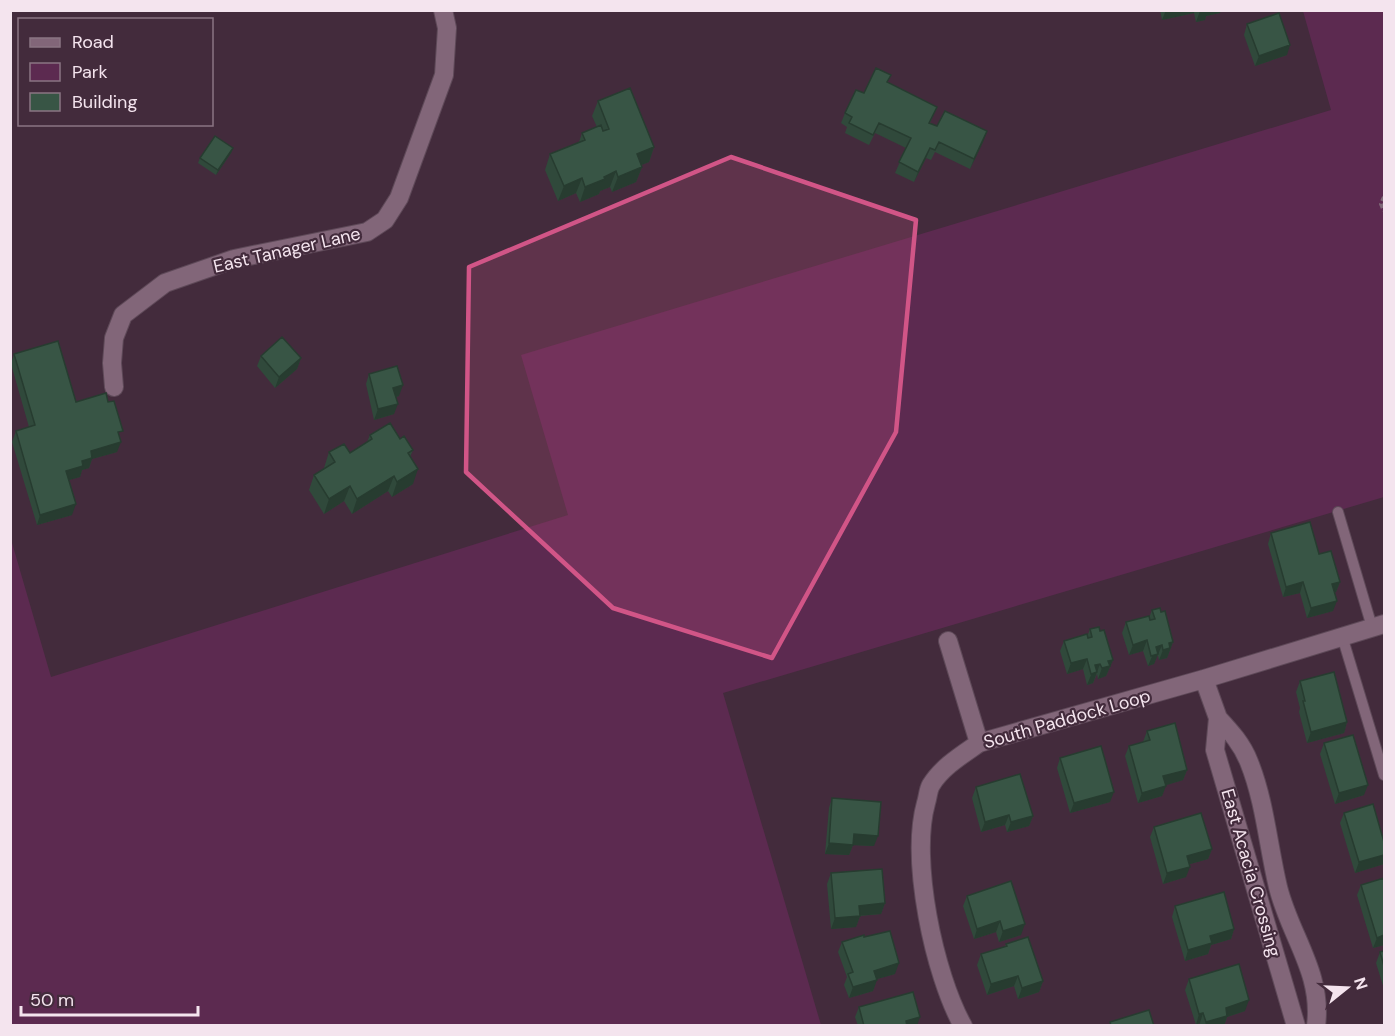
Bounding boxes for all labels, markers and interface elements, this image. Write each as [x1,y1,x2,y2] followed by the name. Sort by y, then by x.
[18,18,213,126] legend
[72,30,114,54] text: Road
[72,60,108,84] text: Park
[72,90,137,114] text: Building
[211,221,363,279] street label: East Tanager Lane
[981,684,1153,754] street label: South Paddock Loop
[1216,786,1286,960] street label: East Acacia Crossing
[1317,958,1377,1018] north arrow
[1349,975,1373,992] text: N
[21,979,198,1017] scale bar
[30,988,74,1012] text: 50 m

